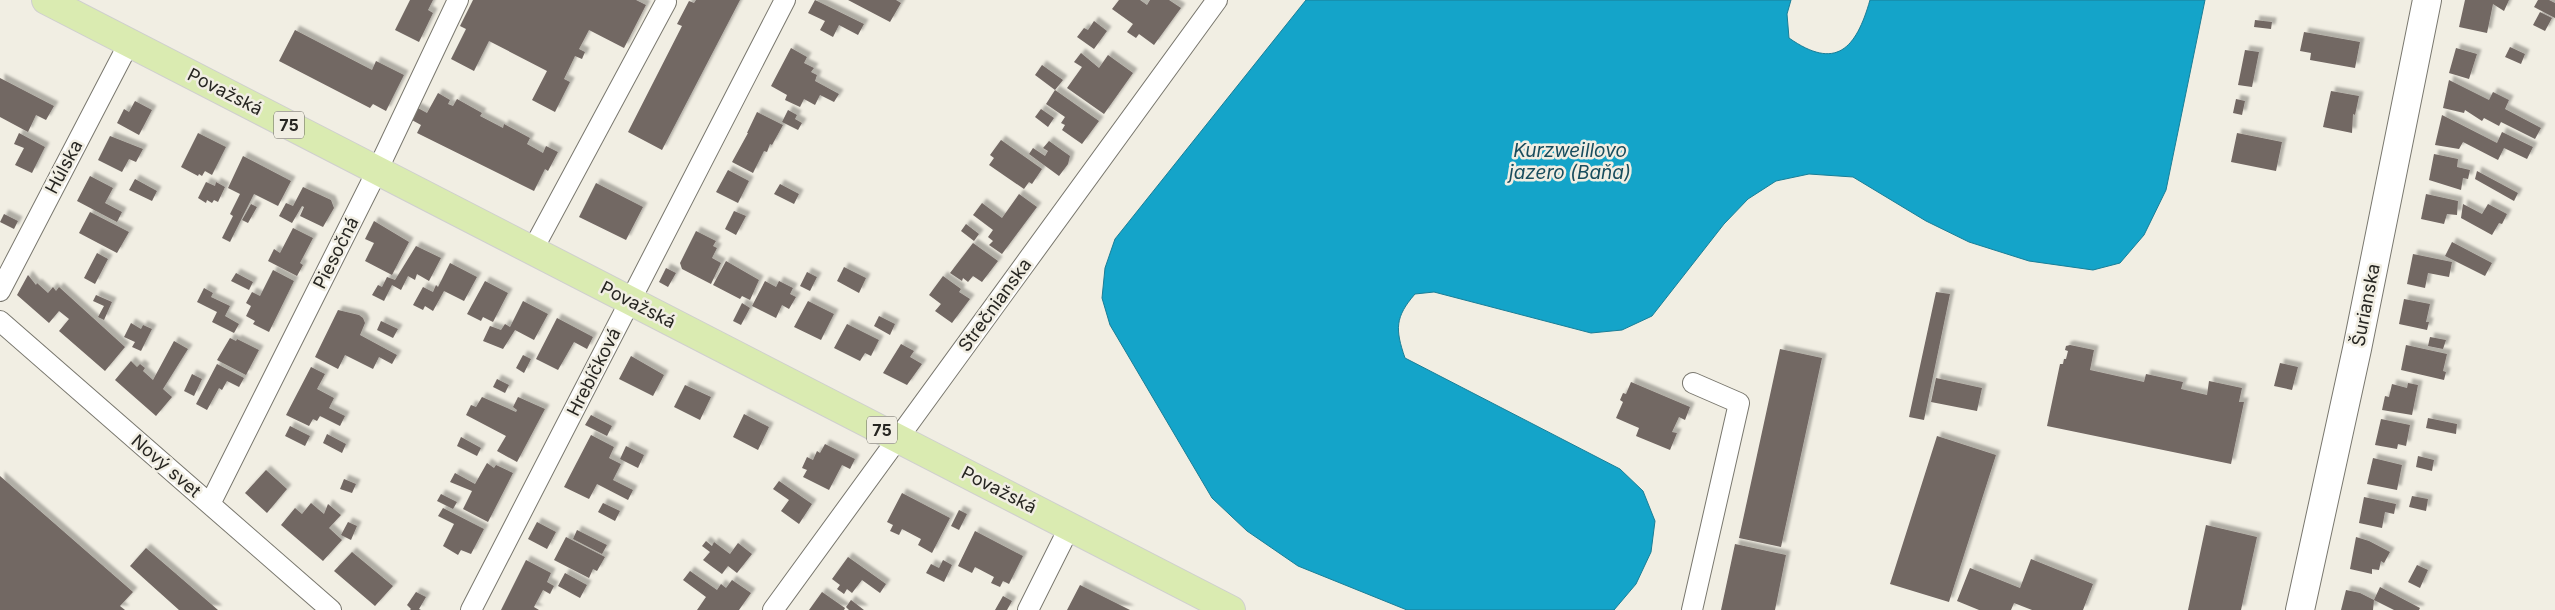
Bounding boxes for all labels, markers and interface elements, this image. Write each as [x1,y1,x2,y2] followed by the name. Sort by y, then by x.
[184,64,266,119] street label: Považská
[274,112,304,138] road number: 75
[41,136,86,197] street label: Húlska
[1507,139,1631,184] water label: Kurzweillovo jazero (Baňa)
[309,213,363,292] street label: Piesočná
[954,254,1035,355] street label: Strečnianska
[2346,262,2384,348] street label: Šurianska
[597,277,679,332] street label: Považská
[562,324,625,419] street label: Hrebíčková
[867,416,897,444] road number: 75
[127,430,205,501] street label: Nový svet
[958,462,1040,517] street label: Považská

